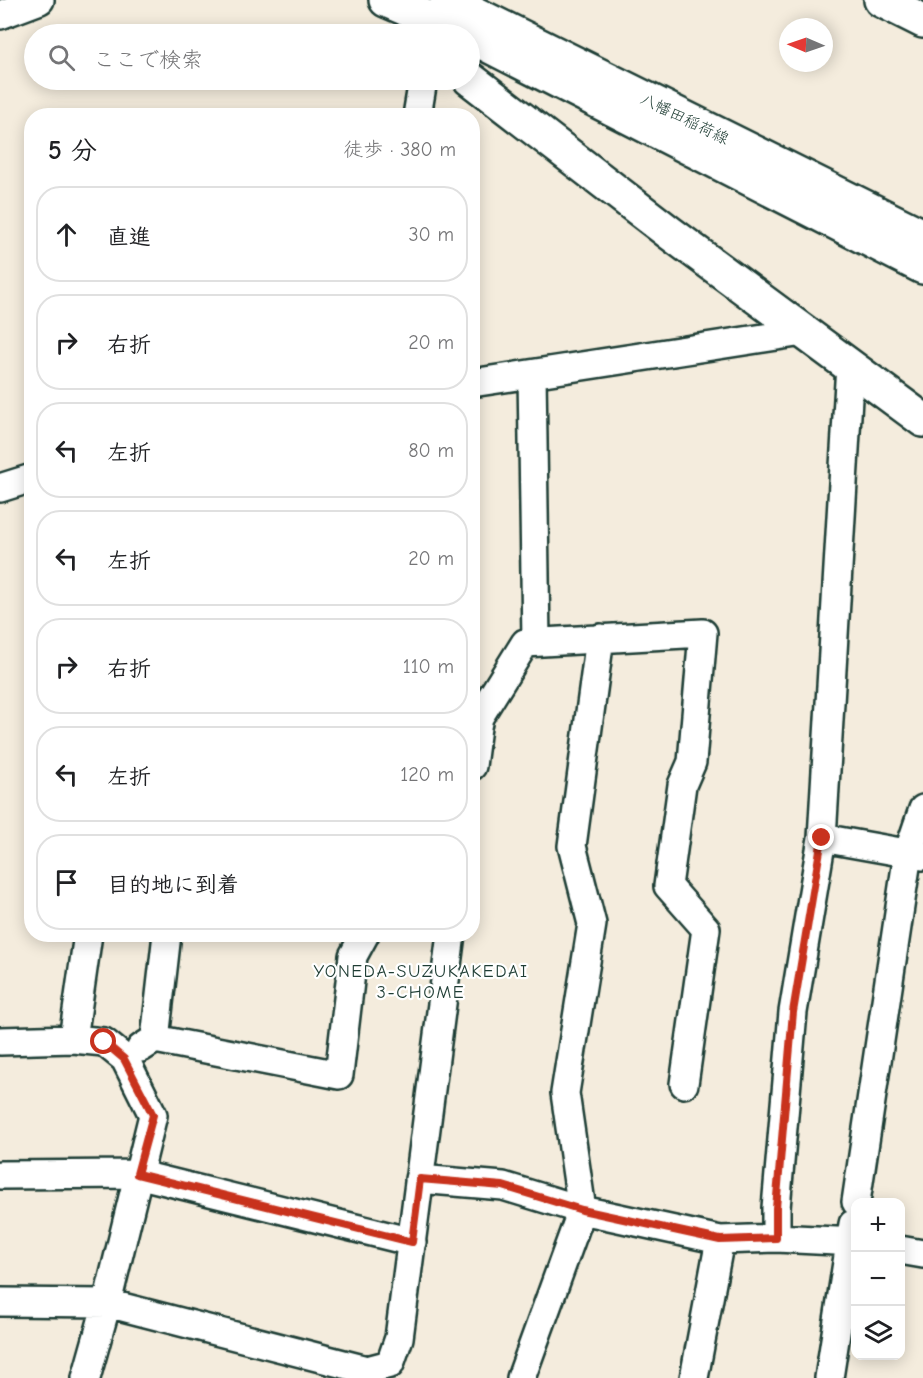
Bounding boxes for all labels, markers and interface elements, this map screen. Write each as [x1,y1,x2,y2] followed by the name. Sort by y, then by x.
[779,18,833,72] north arrow
[24,24,480,90] search box
[45,41,78,74] icon: search
[93,47,203,73] text: ここで検索
[637,90,732,148] street label: 八幡田稲荷線
[48,136,97,166] text: 5 分
[343,138,456,161] text: 徒歩 · 380 m
[50,218,83,251] icon: ahead
[408,223,454,246] text: 30 m
[107,224,151,250] text: 直進
[50,326,83,359] icon: right
[408,331,454,354] text: 20 m
[107,332,151,358] text: 右折
[50,434,83,467] icon: left
[408,439,454,462] text: 80 m
[107,440,151,466] text: 左折
[50,542,83,575] icon: left
[408,547,454,570] text: 20 m
[107,548,151,574] text: 左折
[50,650,83,683] icon: right
[403,655,454,678] text: 110 m
[107,656,151,682] text: 右折
[50,758,83,791] icon: left
[400,763,454,786] text: 120 m
[107,764,151,790] text: 左折
[808,824,834,850] route end
[50,866,83,899] icon: arrive
[107,872,239,898] text: 目的地に到着
[313,961,529,1003] district label: YONEDA-SUZUKAKEDAI 3-CHOME
[90,1028,116,1054] route start
[851,1198,905,1360] map controls
[851,1198,905,1252] button: +
[851,1252,905,1306] button: −
[851,1306,905,1360] button: layers

